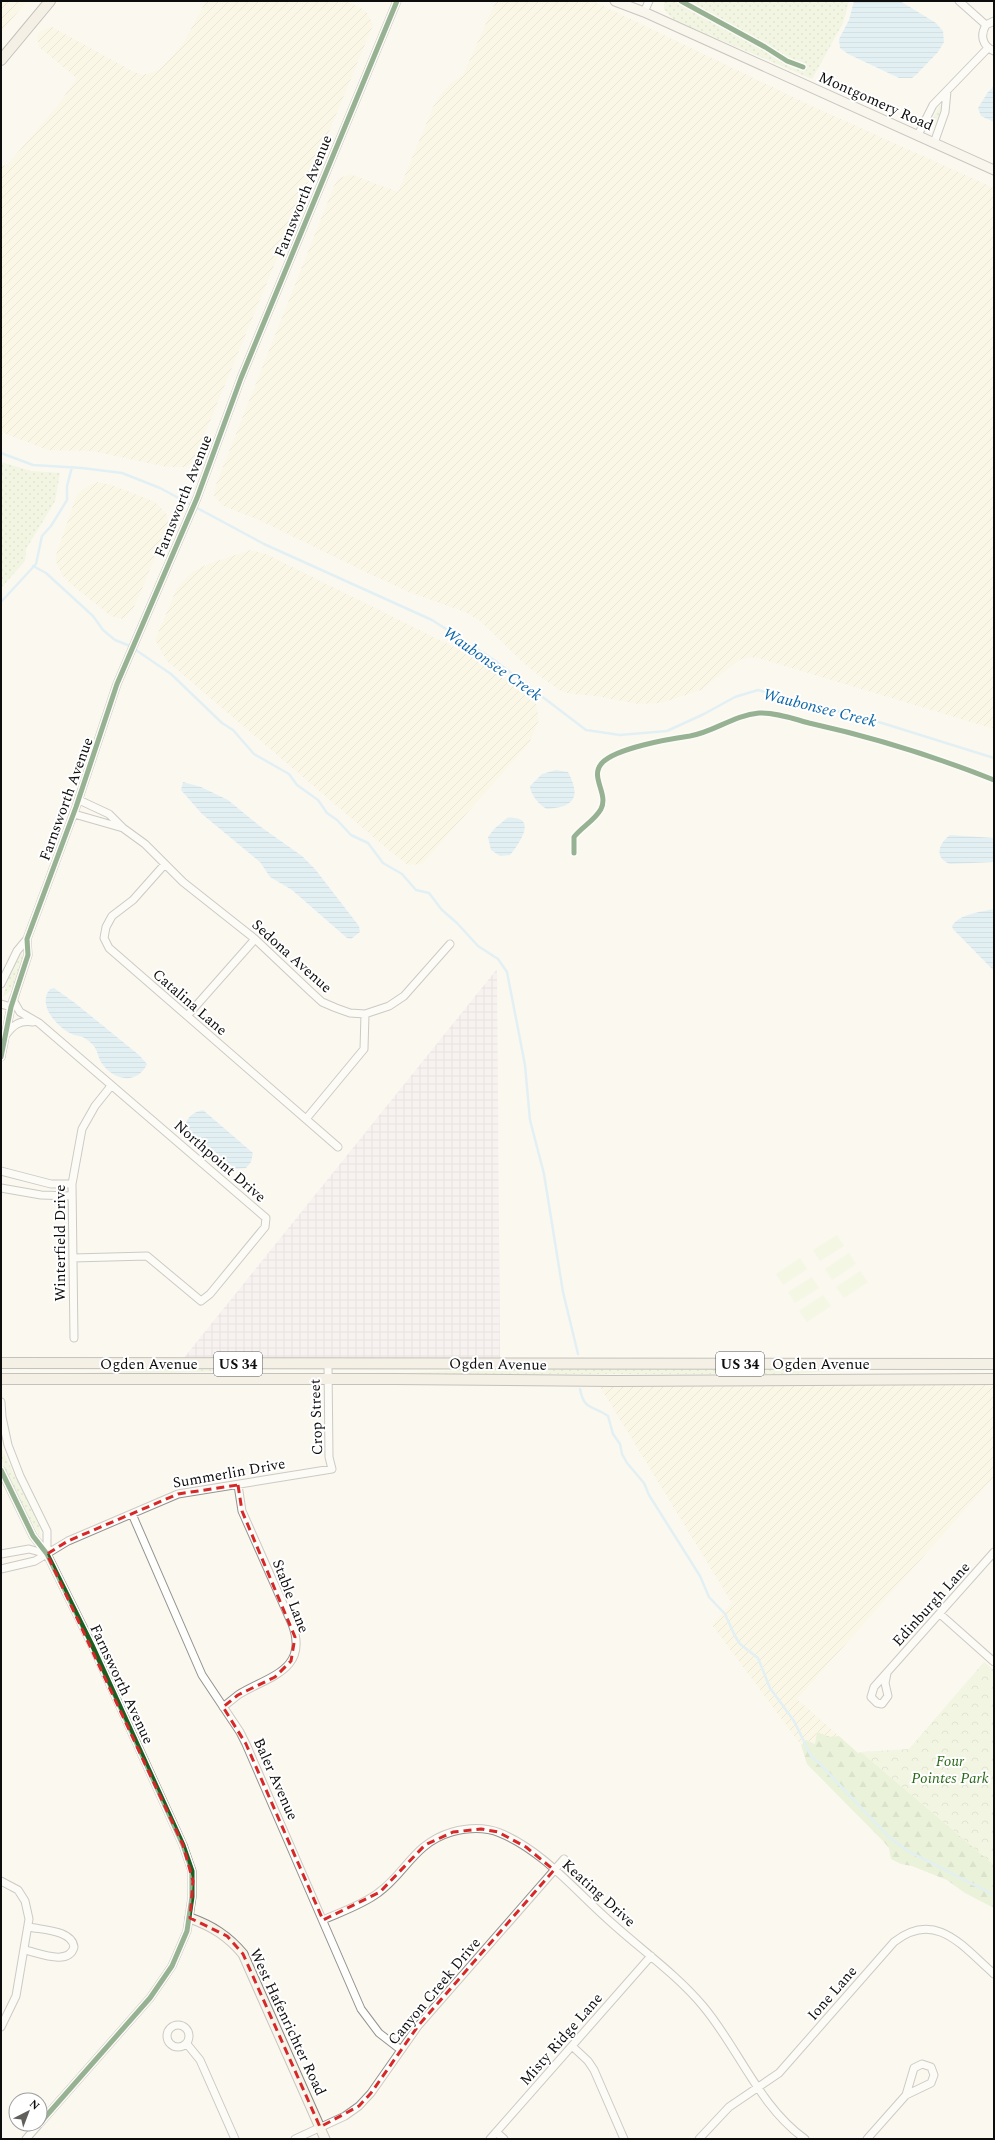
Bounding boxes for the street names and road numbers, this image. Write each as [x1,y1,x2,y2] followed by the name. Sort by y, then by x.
[815,66,937,137] street label: Montgomery Road
[268,132,338,261] street label: Farnsworth Avenue
[148,432,218,561] street label: Farnsworth Avenue
[33,734,100,864] street label: Farnsworth Avenue
[246,914,337,999] street label: Sedona Avenue
[147,963,232,1041] street label: Catalina Lane
[168,1115,271,1208] street label: Northpoint Drive
[49,1184,72,1302] street label: Winterfield Drive
[214,1352,262,1376] road number: US 34
[449,1352,547,1377] street label: Ogden Avenue
[716,1352,764,1376] road number: US 34
[100,1353,198,1376] street label: Ogden Avenue
[772,1353,870,1376] street label: Ogden Avenue
[304,1378,329,1456] street label: Crop Street
[171,1452,287,1495] street label: Summerlin Drive
[266,1556,315,1636] street label: Stable Lane
[887,1557,976,1652] street label: Edinburgh Lane
[84,1620,159,1748] street label: Farnsworth Avenue
[247,1734,304,1824] street label: Baler Avenue
[557,1854,641,1933] street label: Keating Drive
[382,1932,487,2050] street label: Canyon Creek Drive
[243,1945,332,2100] street label: West Hafenrichter Road
[802,1961,863,2026] street label: Ione Lane
[514,1988,608,2091] street label: Misty Ridge Lane

